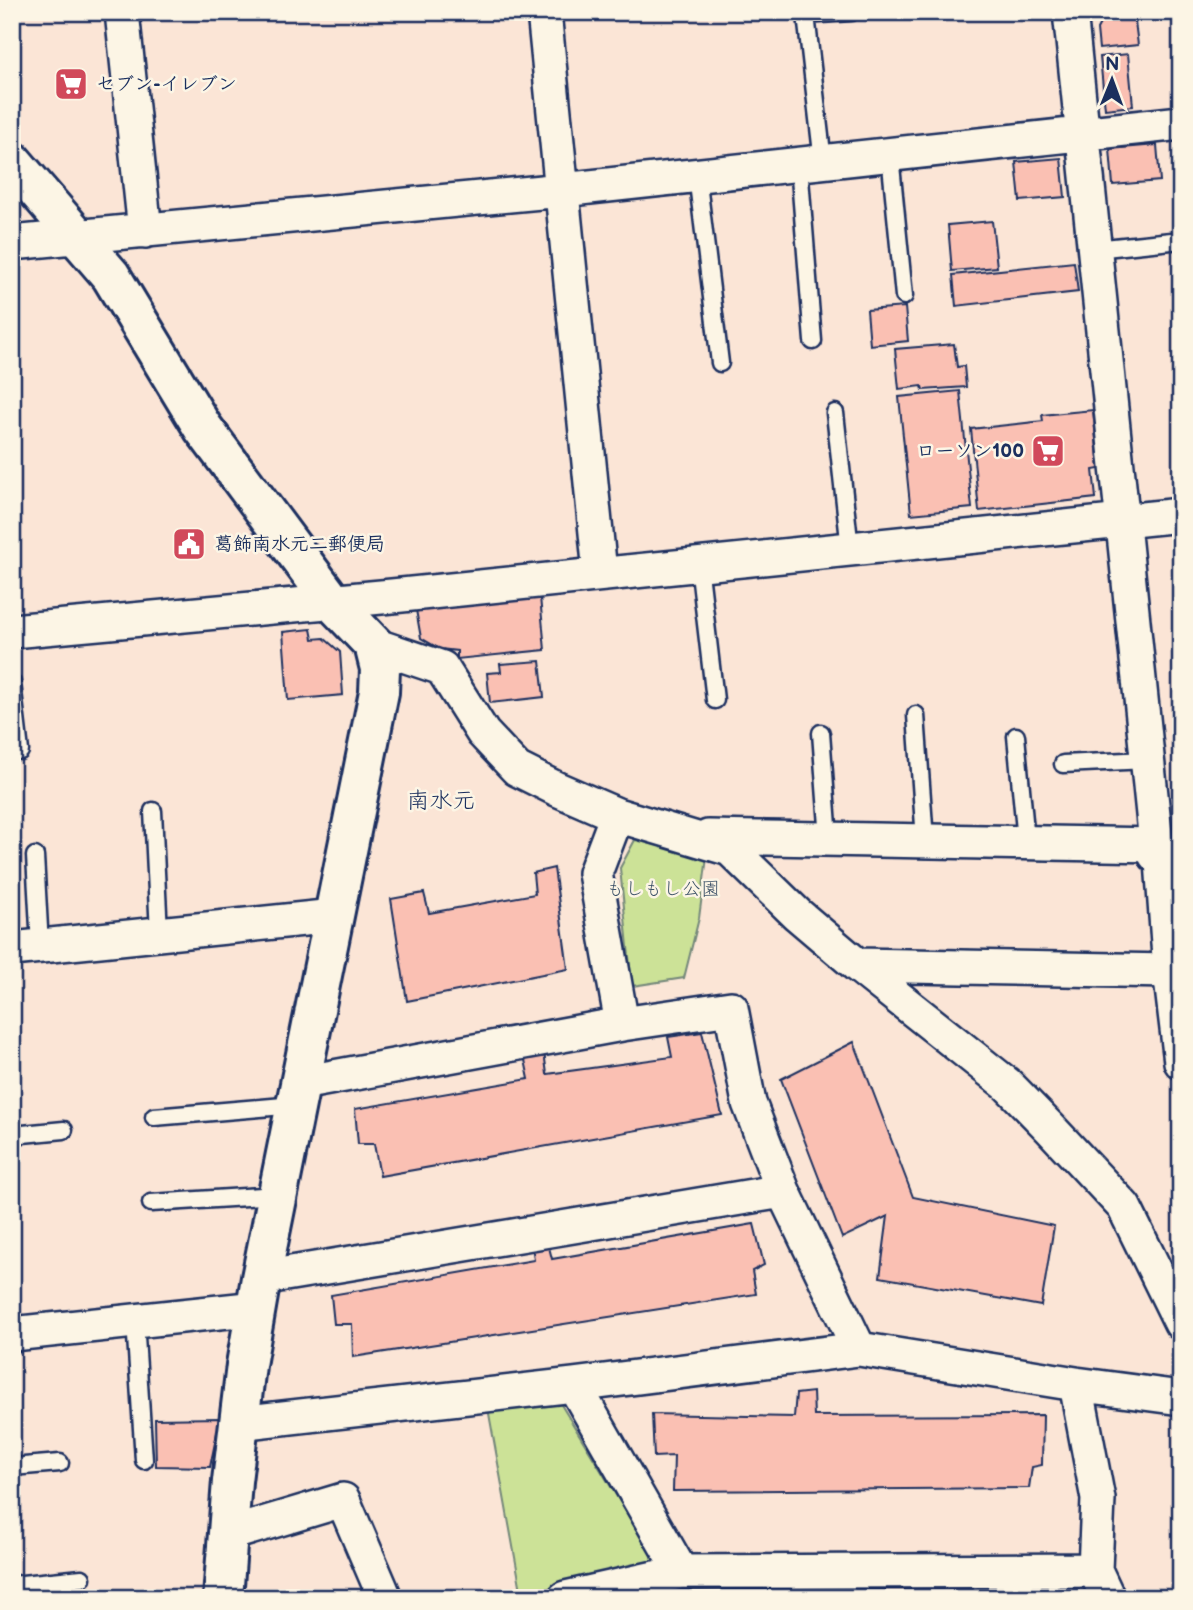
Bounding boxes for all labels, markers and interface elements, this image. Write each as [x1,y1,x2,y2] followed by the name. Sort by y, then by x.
[1078,46,1148,116] north arrow
[1105,53,1120,76] text: N
[52,65,90,103] supermarket icon: セブン-イレブン
[96,73,237,96] place label: セブン-イレブン
[1029,432,1067,470] supermarket icon: ローソン100
[916,440,1024,463] place label: ローソン100
[170,525,208,563] public building icon: 葛飾南水元二郵便局
[214,533,385,556] place label: 葛飾南水元二郵便局
[407,787,476,815] district label: 南水元
[606,878,720,901] park label: もしもし公園

